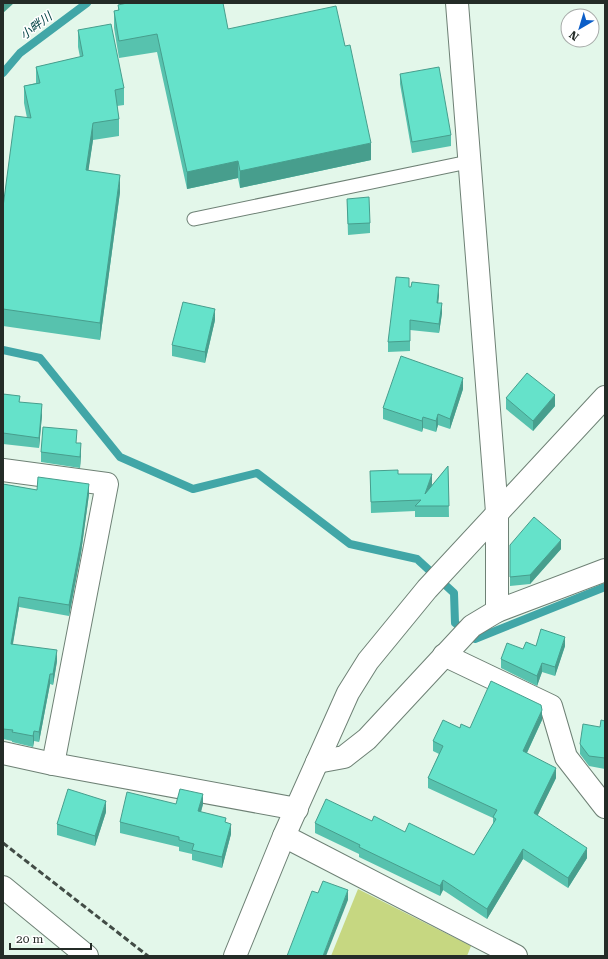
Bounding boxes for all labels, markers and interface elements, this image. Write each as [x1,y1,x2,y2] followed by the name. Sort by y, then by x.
[17,8,56,42] water label: 小畔川
[560,8,600,48] north arrow
[566,27,581,43] text: N
[10,925,91,951] scale bar
[16,932,43,946] text: 20 m

